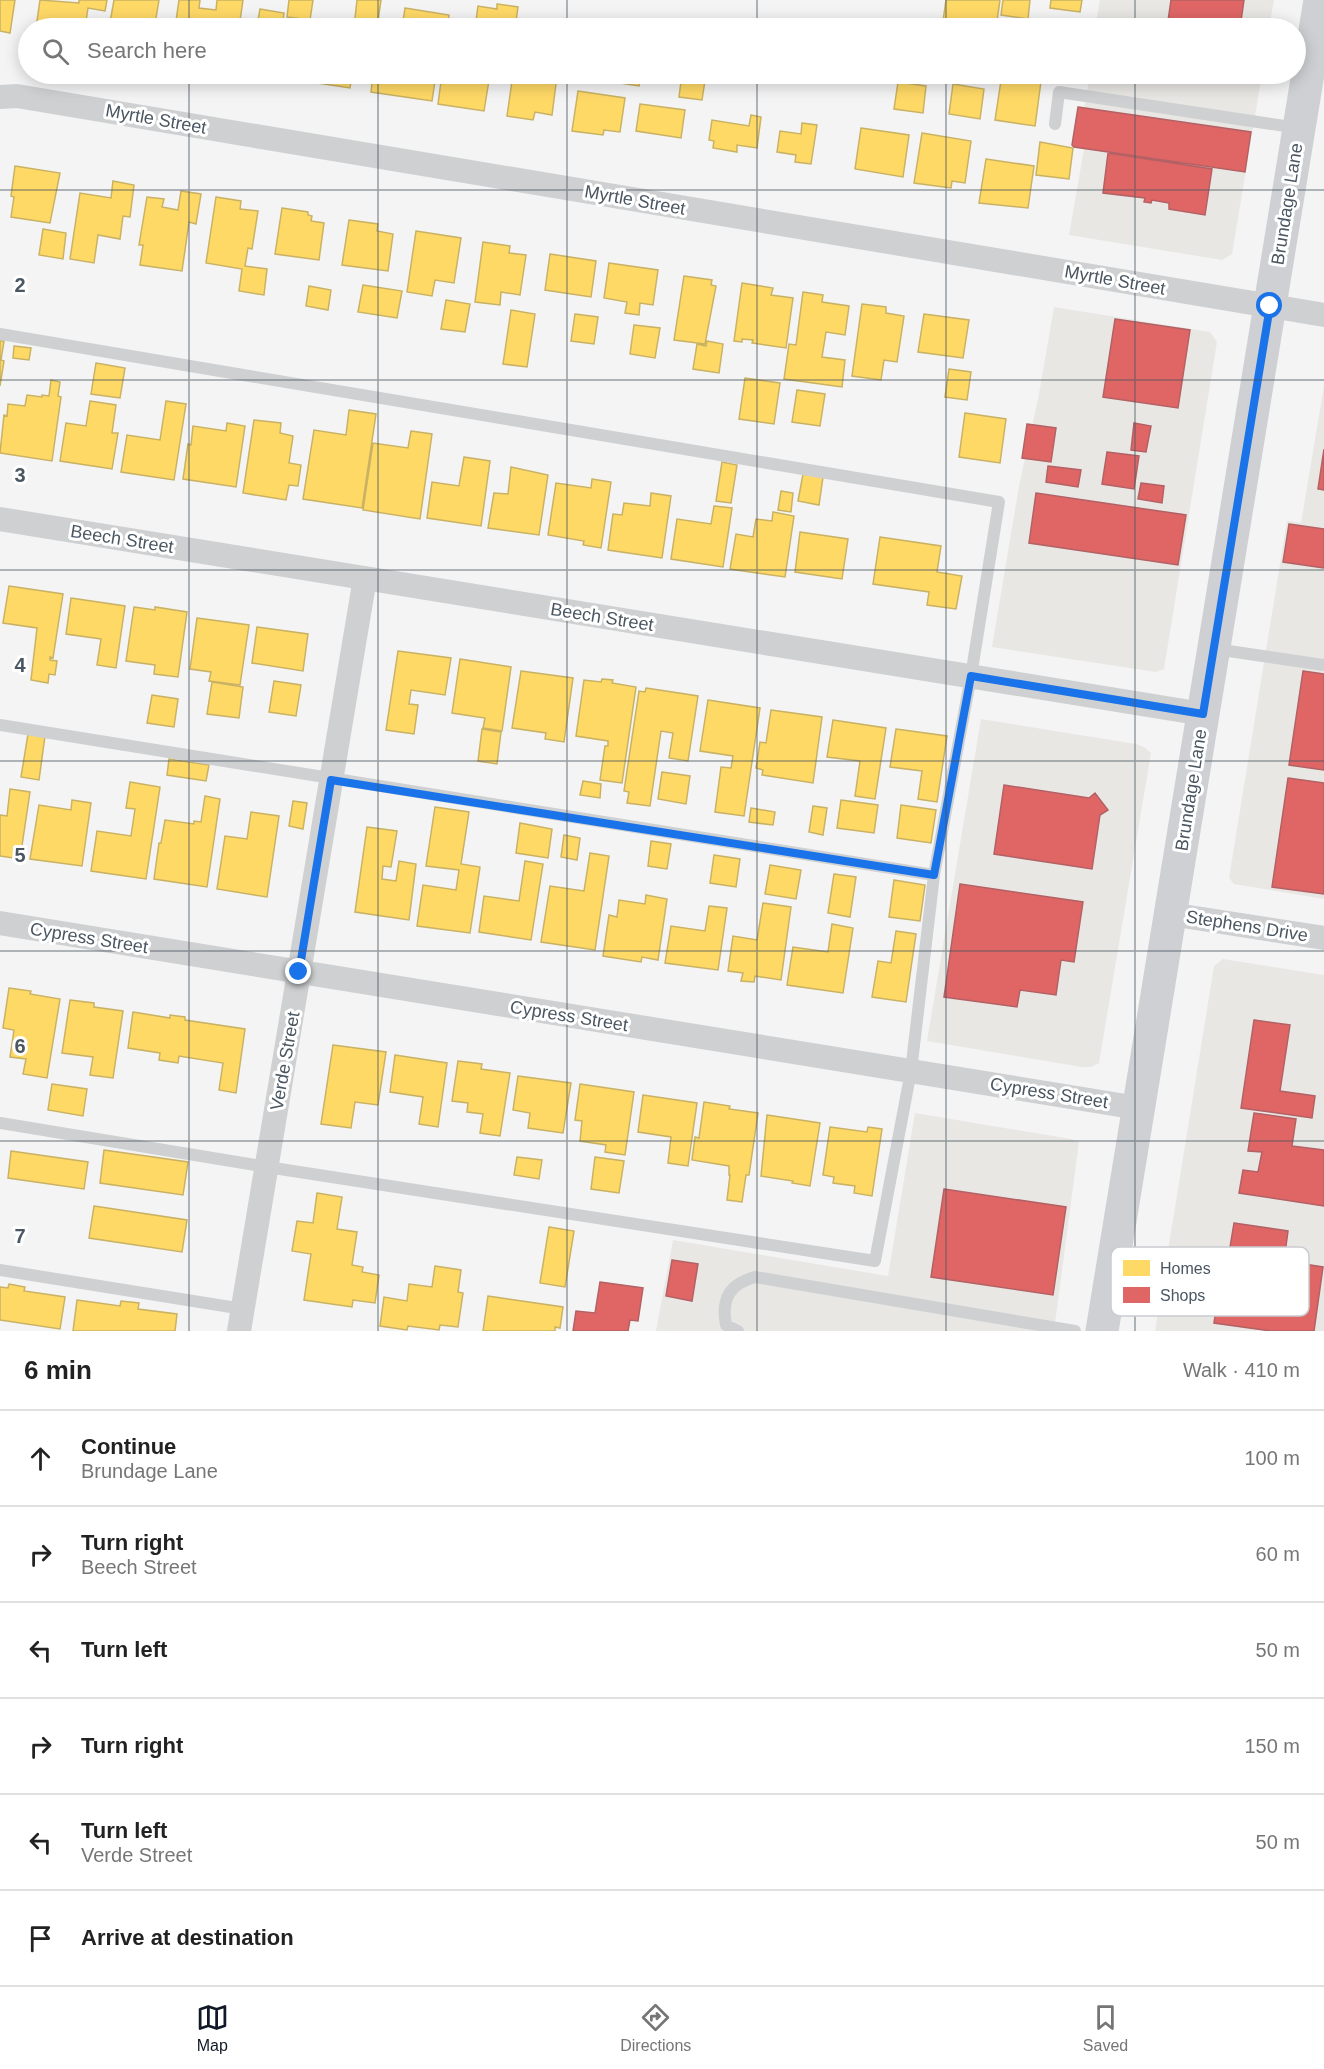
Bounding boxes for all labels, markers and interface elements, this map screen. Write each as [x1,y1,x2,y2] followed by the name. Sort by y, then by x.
[18,18,1306,84] search box
[39,35,72,68] icon: search
[87,38,207,63] text: Search here
[104,100,208,138] street label: Myrtle Street
[1267,142,1307,266] street label: Brundage Lane
[583,181,687,219] street label: Myrtle Street
[1063,261,1167,299] street label: Myrtle Street
[14,274,26,296] text: 2
[1256,292,1282,318] route start
[14,464,26,486] text: 3
[69,521,175,557] street label: Beech Street
[549,599,655,635] street label: Beech Street
[14,654,26,676] text: 4
[1171,728,1211,852] street label: Brundage Lane
[14,844,26,866] text: 5
[1185,906,1309,946] street label: Stephens Drive
[29,919,149,957] street label: Cypress Street
[285,958,311,984] route end
[509,997,629,1035] street label: Cypress Street
[266,1010,304,1112] street label: Verde Street
[14,1035,26,1057] text: 6
[989,1074,1109,1112] street label: Cypress Street
[14,1225,26,1247] text: 7
[1111,1247,1309,1316] legend
[1160,1260,1211,1277] text: Homes
[1160,1287,1205,1304] text: Shops
[24,1355,92,1385] text: 6 min
[1183,1359,1300,1381] text: Walk · 410 m
[81,1434,176,1459] text: Continue
[24,1442,57,1475] icon: ahead
[1244,1447,1300,1469] text: 100 m
[81,1460,218,1482] text: Brundage Lane
[81,1530,183,1555] text: Turn right
[24,1538,57,1571] icon: right
[1256,1543,1300,1565] text: 60 m
[81,1556,197,1578] text: Beech Street
[24,1634,57,1667] icon: left
[81,1637,167,1662] text: Turn left
[1256,1639,1300,1661] text: 50 m
[24,1730,57,1763] icon: right
[81,1733,183,1758] text: Turn right
[1244,1735,1300,1757] text: 150 m
[81,1818,167,1843] text: Turn left
[24,1826,57,1859] icon: left
[1256,1831,1300,1853] text: 50 m
[81,1844,192,1866] text: Verde Street
[24,1922,57,1955] icon: arrive
[81,1925,294,1950] text: Arrive at destination
[196,2001,229,2055] tab: Map
[620,2001,691,2055] tab: Directions
[1083,2001,1128,2055] tab: Saved

